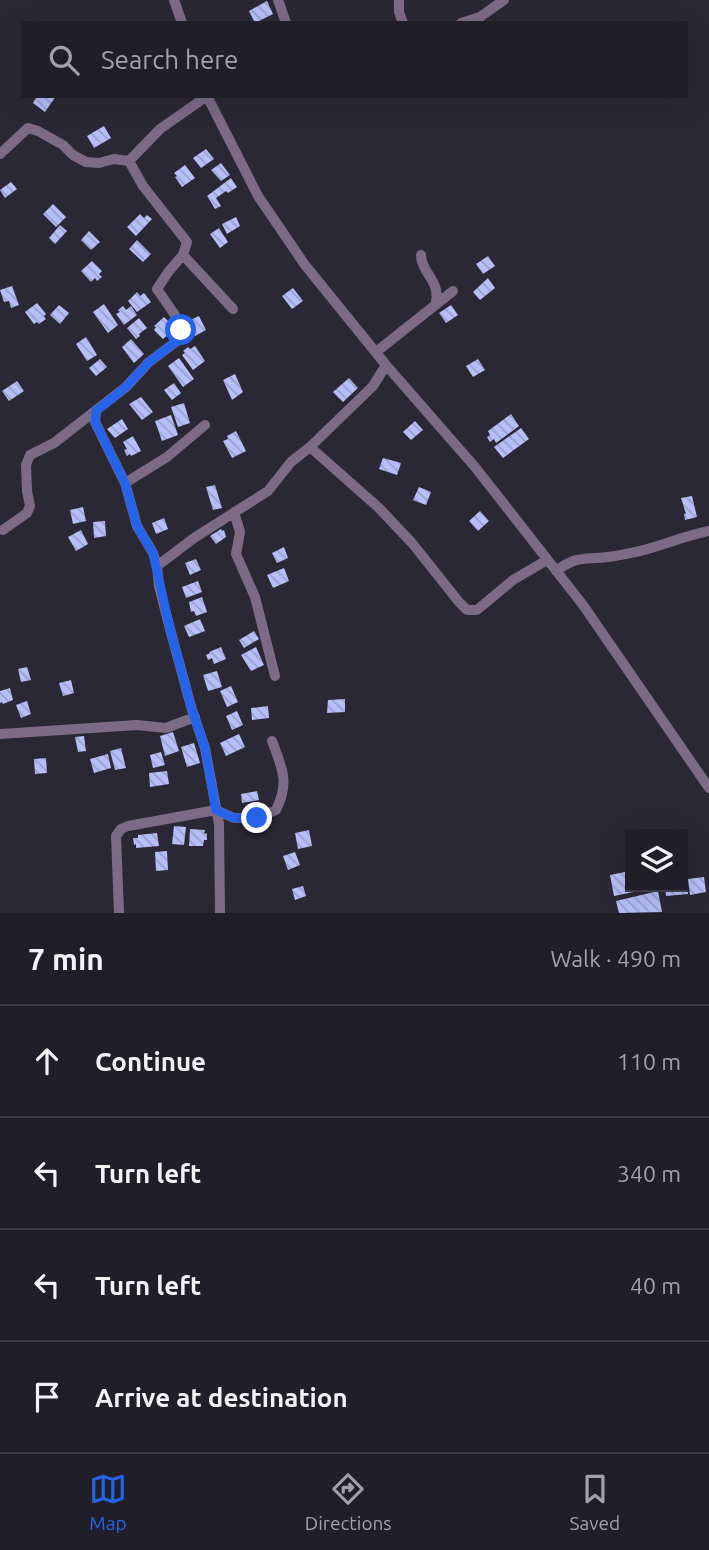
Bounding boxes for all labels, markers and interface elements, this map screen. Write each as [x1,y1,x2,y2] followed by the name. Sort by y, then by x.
[21,21,688,98] search box
[45,41,83,79] icon: search
[101,45,238,74] text: Search here
[165,314,196,345] route start
[241,802,272,833] route end
[625,829,688,892] map controls
[625,829,688,892] button: layers
[28,942,104,976] text: 7 min
[550,946,681,971] text: Walk · 490 m
[28,1042,66,1080] icon: ahead
[95,1047,206,1076] text: Continue
[617,1049,681,1074] text: 110 m
[28,1154,66,1192] icon: left
[95,1159,201,1188] text: Turn left
[617,1161,681,1186] text: 340 m
[28,1266,66,1304] icon: left
[95,1271,201,1300] text: Turn left
[630,1273,681,1298] text: 40 m
[28,1378,66,1416] icon: arrive
[95,1383,348,1412] text: Arrive at destination
[89,1470,127,1534] tab: Map
[305,1470,392,1534] tab: Directions
[569,1470,620,1534] tab: Saved

